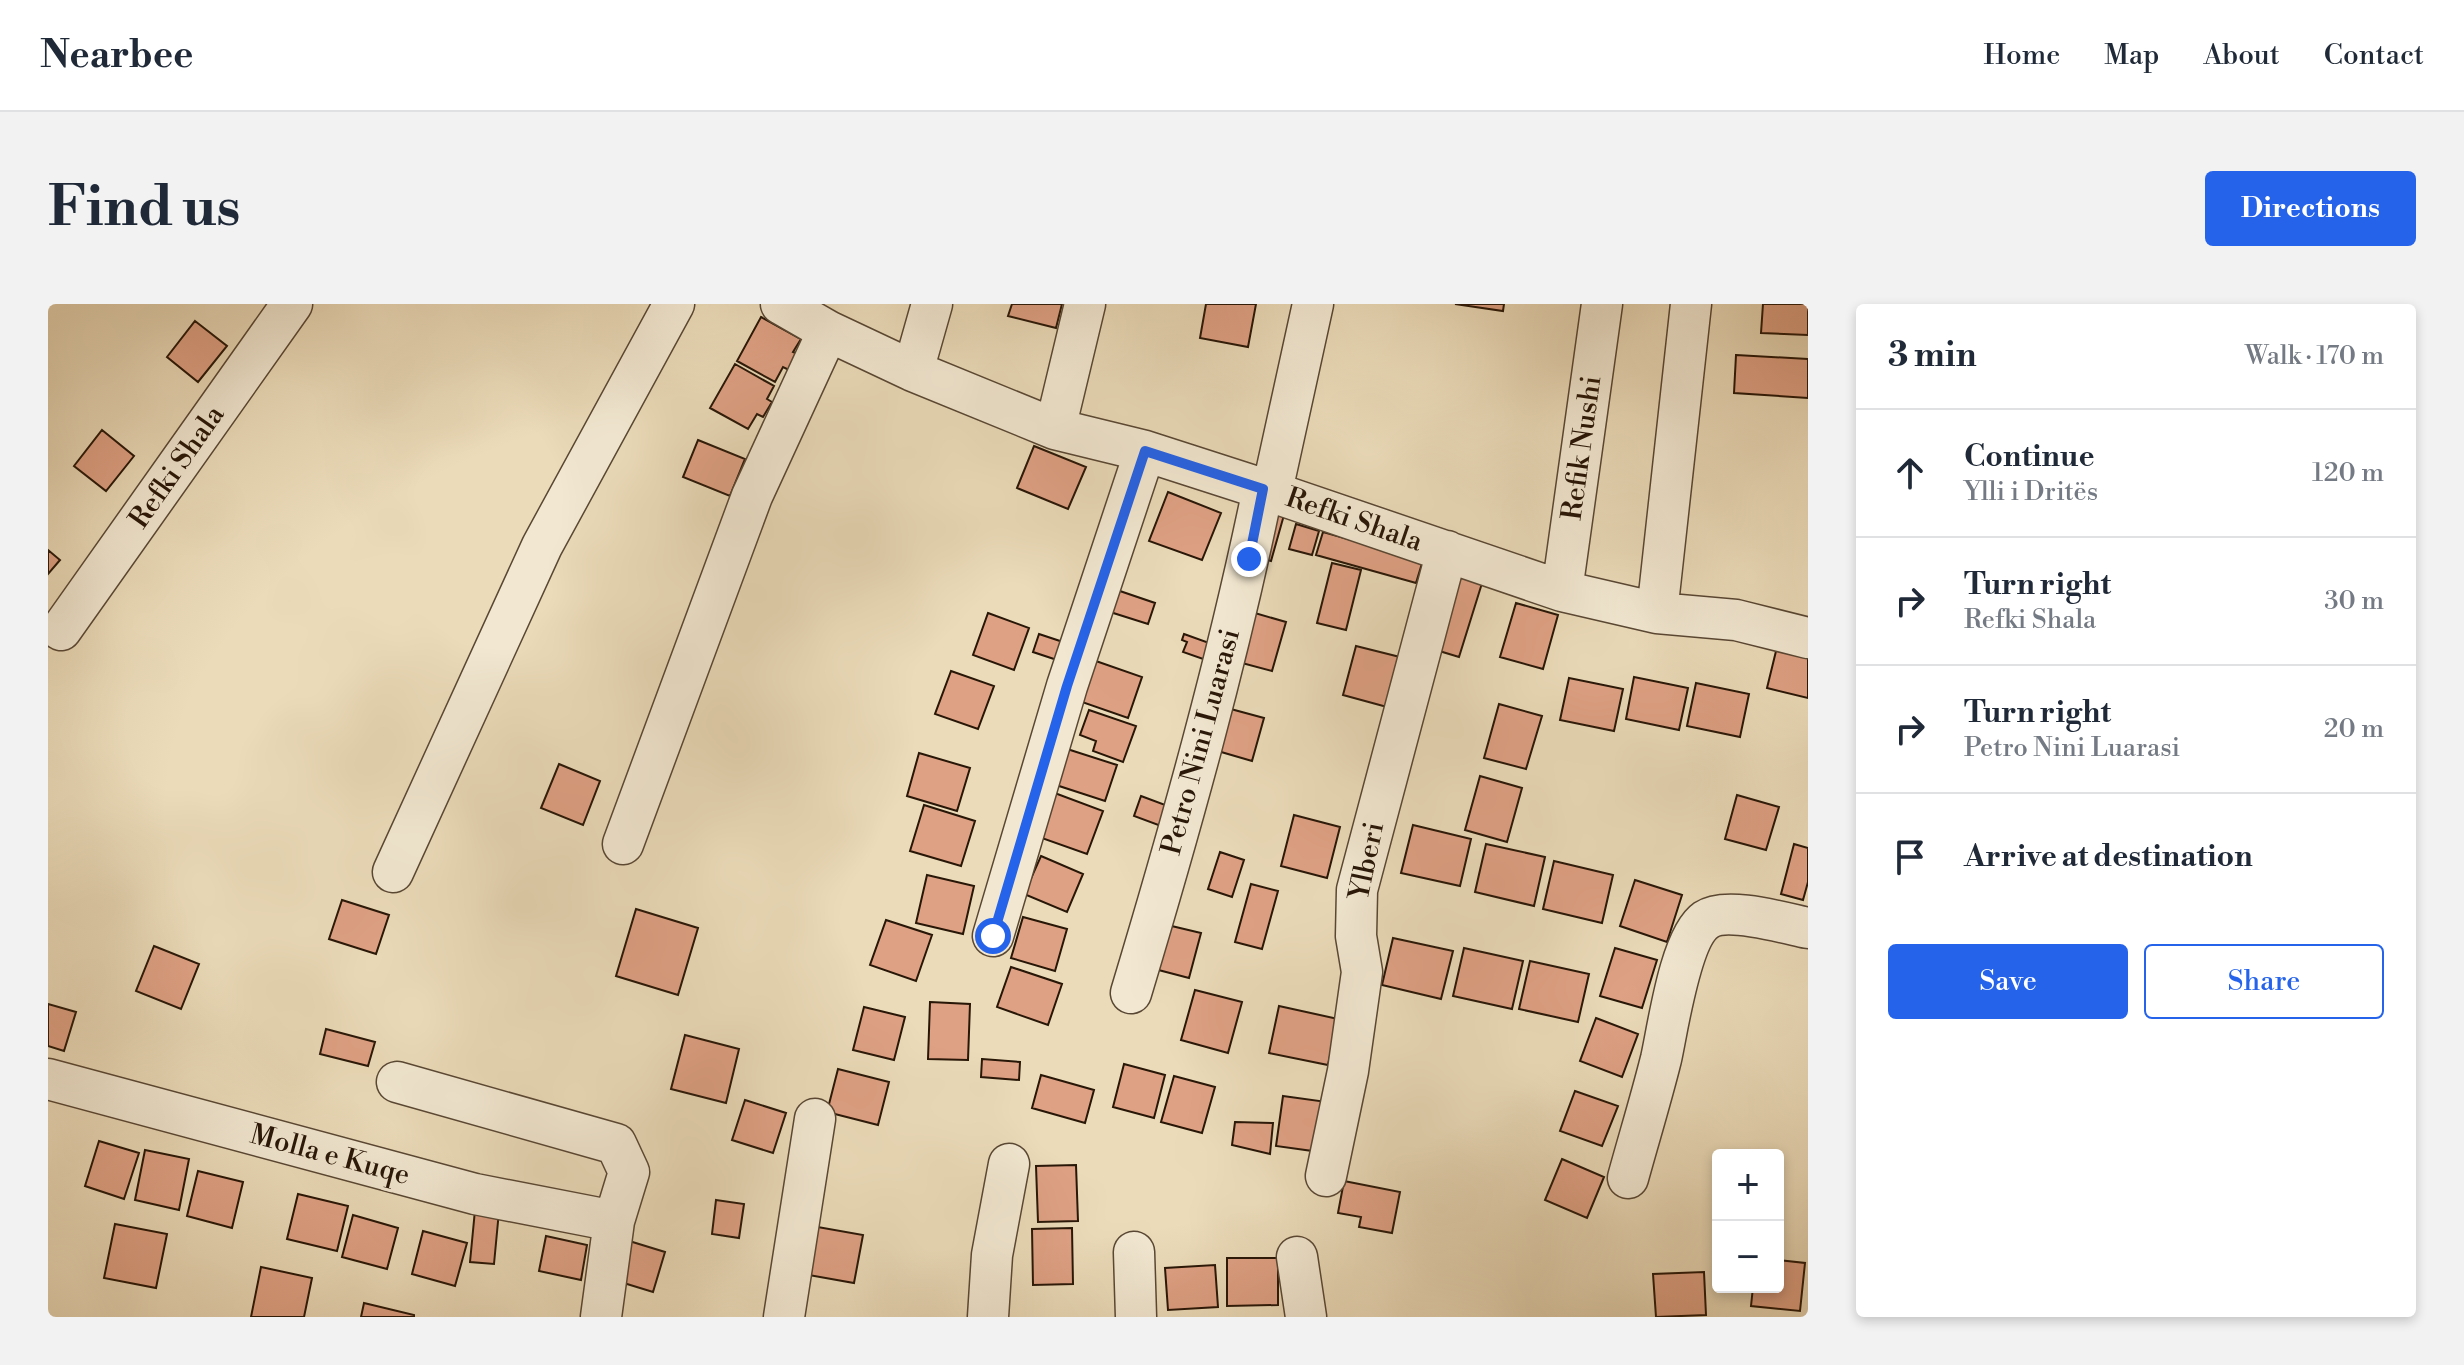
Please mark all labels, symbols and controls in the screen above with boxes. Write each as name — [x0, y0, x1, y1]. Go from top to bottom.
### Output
text: Nearbee — [40, 32, 193, 79]
text: Home — [1984, 38, 2060, 73]
text: Map — [2104, 38, 2159, 73]
text: About — [2203, 38, 2280, 73]
text: Contact — [2324, 38, 2424, 73]
button: Directions — [2205, 171, 2416, 246]
text: Find us — [48, 173, 241, 243]
text: 3 min — [1888, 335, 1977, 377]
text: Walk · 170 m — [2245, 340, 2384, 372]
street label: Refik Nushi — [1555, 374, 1609, 522]
street label: Refki Shala — [122, 398, 233, 535]
text: Continue — [1964, 438, 2095, 476]
icon: ahead — [1888, 451, 1932, 495]
text: 120 m — [2312, 457, 2384, 489]
text: Ylli i Dritës — [1964, 476, 2098, 508]
street label: Refki Shala — [1281, 480, 1428, 560]
route end — [1231, 541, 1267, 577]
text: Turn right — [1964, 566, 2111, 604]
icon: right — [1888, 579, 1932, 623]
text: 30 m — [2324, 585, 2384, 617]
text: Refki Shala — [1964, 604, 2096, 636]
street label: Petro Nini Luarasi — [1154, 625, 1248, 859]
text: Turn right — [1964, 694, 2111, 732]
icon: right — [1888, 707, 1932, 751]
text: 20 m — [2324, 713, 2384, 745]
text: Petro Nini Luarasi — [1964, 732, 2180, 764]
street label: Ylberi — [1341, 819, 1392, 905]
icon: arrive — [1888, 835, 1932, 879]
text: Arrive at destination — [1964, 838, 2253, 876]
route start — [975, 918, 1011, 954]
button: Save — [1888, 944, 2128, 1019]
button: Share — [2144, 944, 2384, 1019]
street label: Molla e Kuqe — [246, 1117, 414, 1193]
map controls — [1712, 1149, 1784, 1293]
button: + — [1712, 1149, 1784, 1221]
button: − — [1712, 1221, 1784, 1293]

